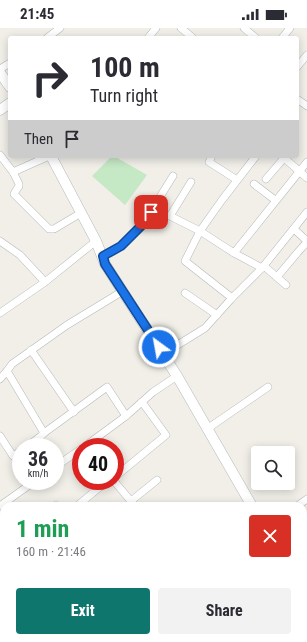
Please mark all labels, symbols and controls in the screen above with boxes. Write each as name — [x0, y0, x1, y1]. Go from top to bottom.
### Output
text: 21:45 — [20, 5, 54, 23]
text: 100 m — [90, 51, 160, 84]
icon: right — [24, 52, 76, 104]
text: Turn right — [90, 85, 158, 106]
icon: arrive — [61, 128, 83, 150]
text: Then — [24, 130, 53, 148]
pin — [134, 195, 168, 229]
icon: arrive — [140, 201, 162, 223]
position arrow — [138, 326, 180, 368]
speed limit sign: 40 — [72, 438, 124, 490]
map controls — [251, 446, 295, 490]
button: search — [251, 446, 295, 490]
text: 36 — [28, 447, 48, 471]
text: km/h — [28, 468, 48, 479]
text: 1 min — [16, 515, 69, 543]
button: close — [249, 515, 291, 557]
text: 160 m · 21:46 — [16, 544, 86, 559]
button: Exit — [16, 588, 150, 634]
button: Share — [158, 588, 291, 634]

